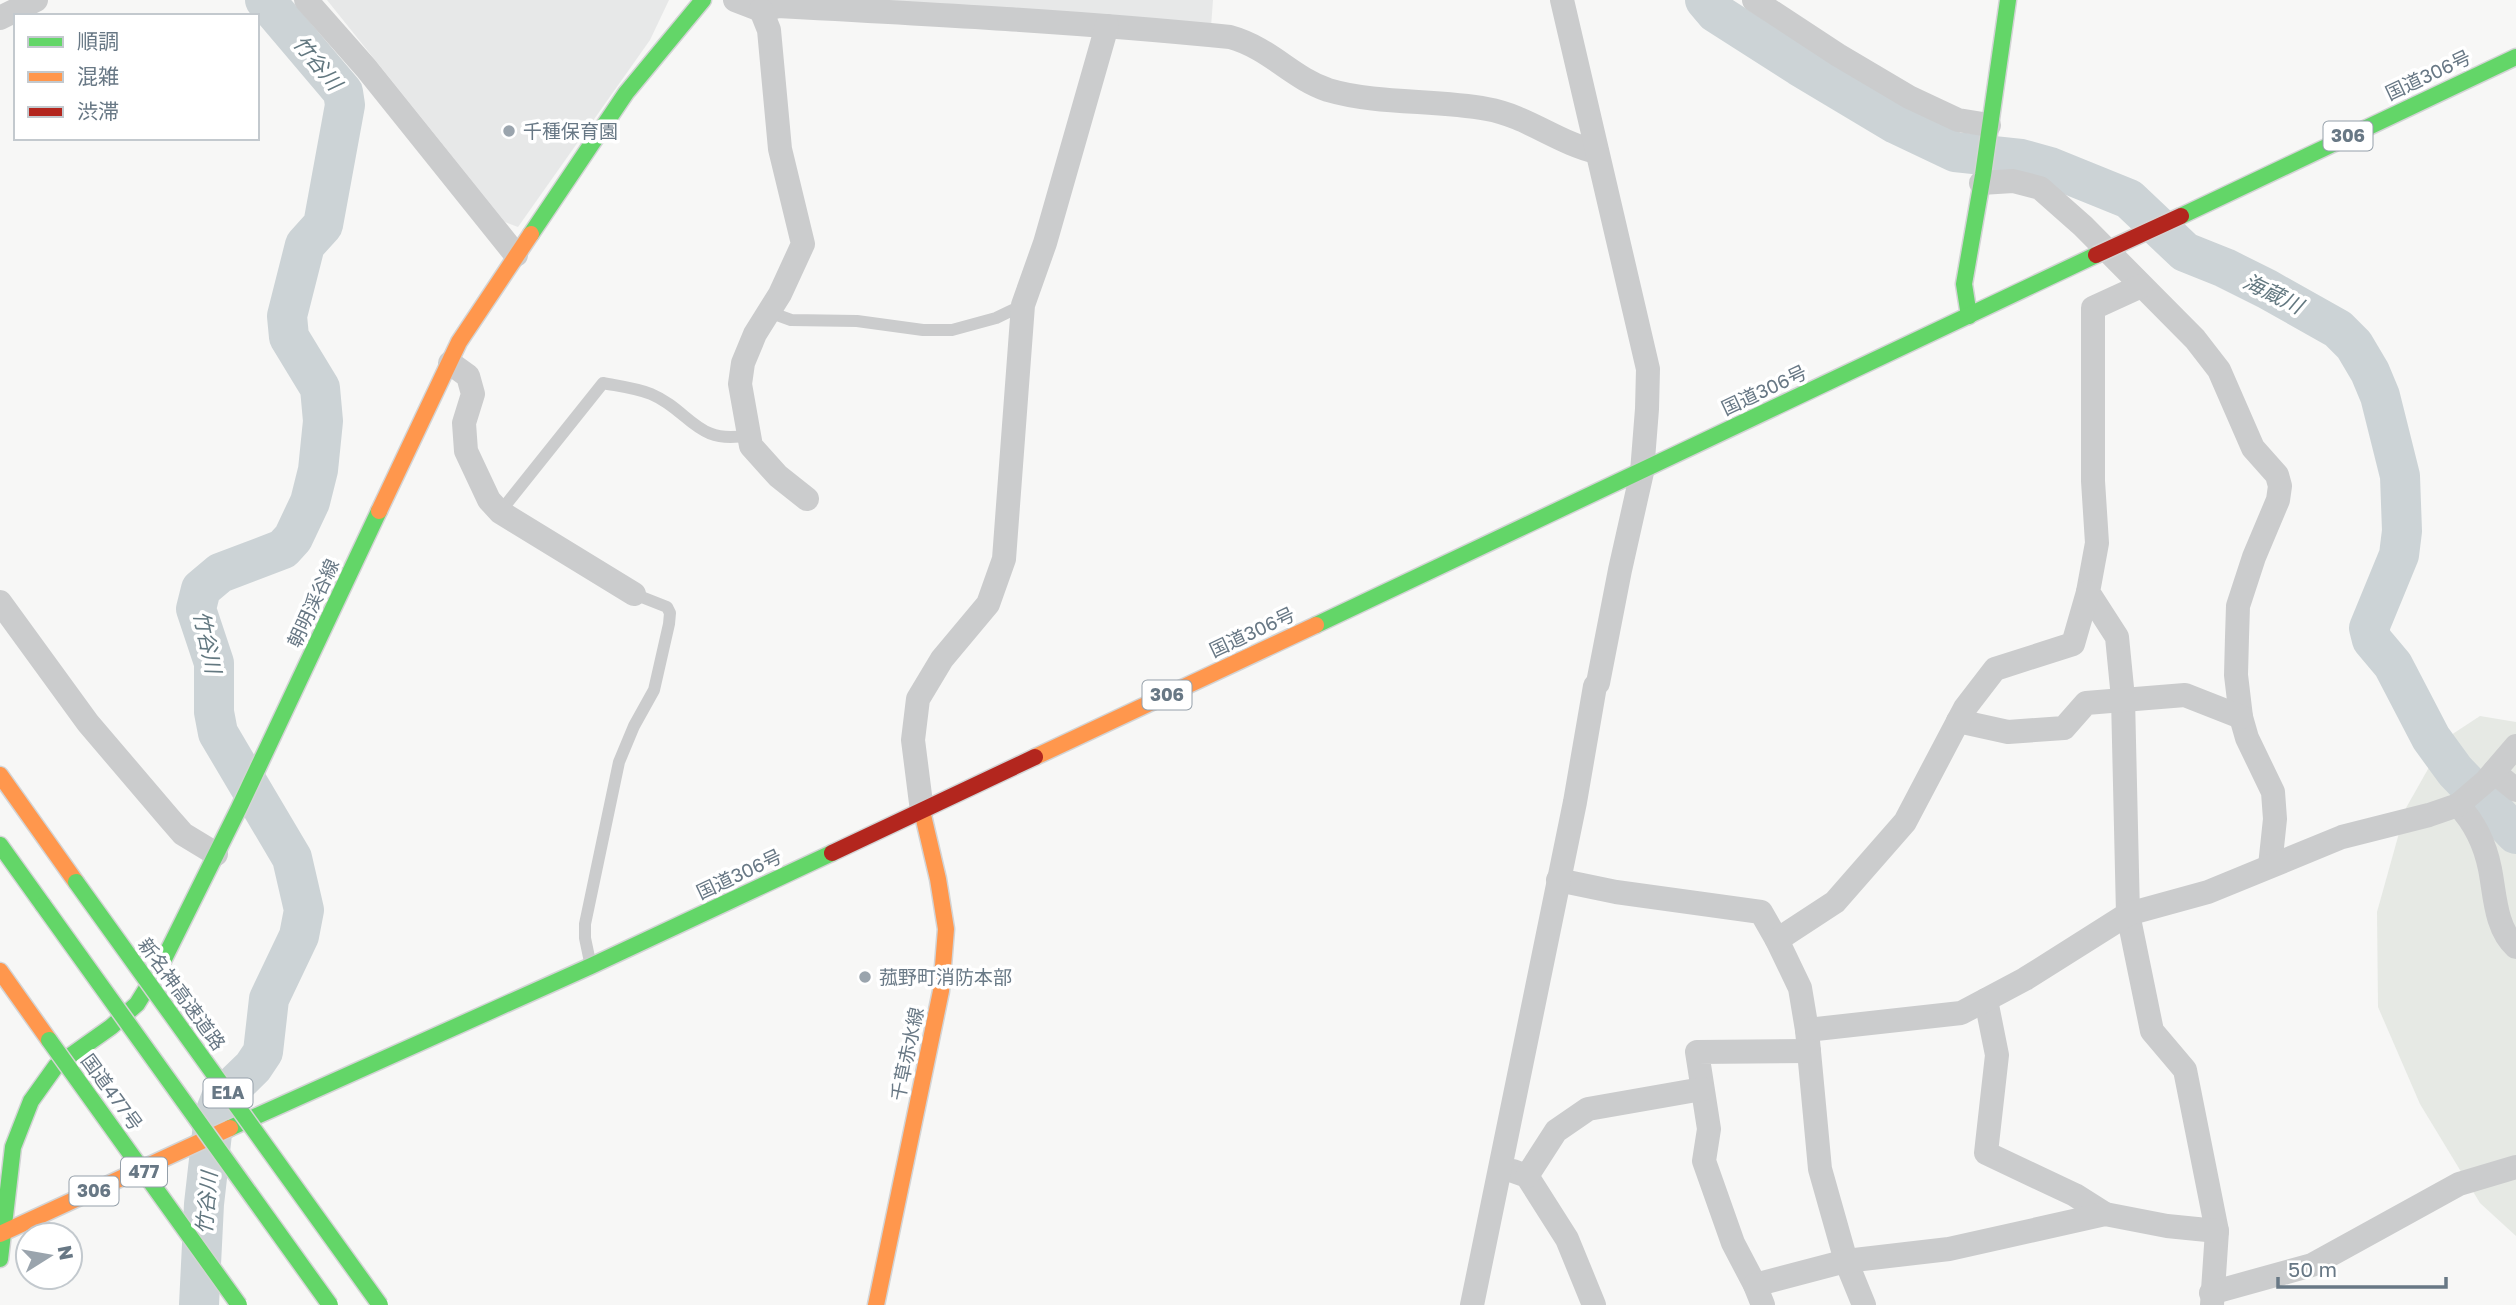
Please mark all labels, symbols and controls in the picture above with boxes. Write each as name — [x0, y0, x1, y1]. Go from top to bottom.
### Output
legend — [14, 14, 259, 140]
text: 順調 — [77, 28, 119, 54]
water label: 竹谷川 — [288, 30, 349, 97]
street label: 国道306号 — [2382, 45, 2474, 104]
text: 混雑 — [77, 63, 119, 89]
text: 渋滞 — [77, 98, 119, 124]
place label: 千種保育園 — [523, 119, 618, 142]
road number: 306 — [2324, 121, 2372, 150]
marker: 千種保育園 — [501, 123, 517, 139]
water label: 海蔵川 — [2239, 268, 2309, 319]
street label: 国道306号 — [1718, 360, 1810, 419]
street label: 朝明渓谷線 — [282, 555, 343, 651]
street label: 国道306号 — [1206, 602, 1298, 661]
water label: 竹谷川 — [189, 608, 228, 677]
road number: 306 — [1142, 680, 1192, 710]
street label: 国道306号 — [693, 844, 785, 903]
street label: 新名神高速道路 — [134, 933, 231, 1054]
place label: 菰野町消防本部 — [879, 965, 1012, 988]
marker: 菰野町消防本部 — [857, 969, 873, 985]
street label: 千草赤水線 — [885, 1005, 928, 1103]
street label: 国道477号 — [77, 1049, 148, 1134]
road number: E1A — [204, 1078, 252, 1108]
road number: 477 — [121, 1157, 167, 1186]
water label: 竹谷川 — [190, 1168, 222, 1235]
road number: 306 — [70, 1176, 119, 1206]
north arrow — [14, 1221, 84, 1291]
text: N — [54, 1243, 79, 1262]
scale bar — [2278, 1246, 2446, 1290]
text: 50 m — [2288, 1256, 2337, 1282]

